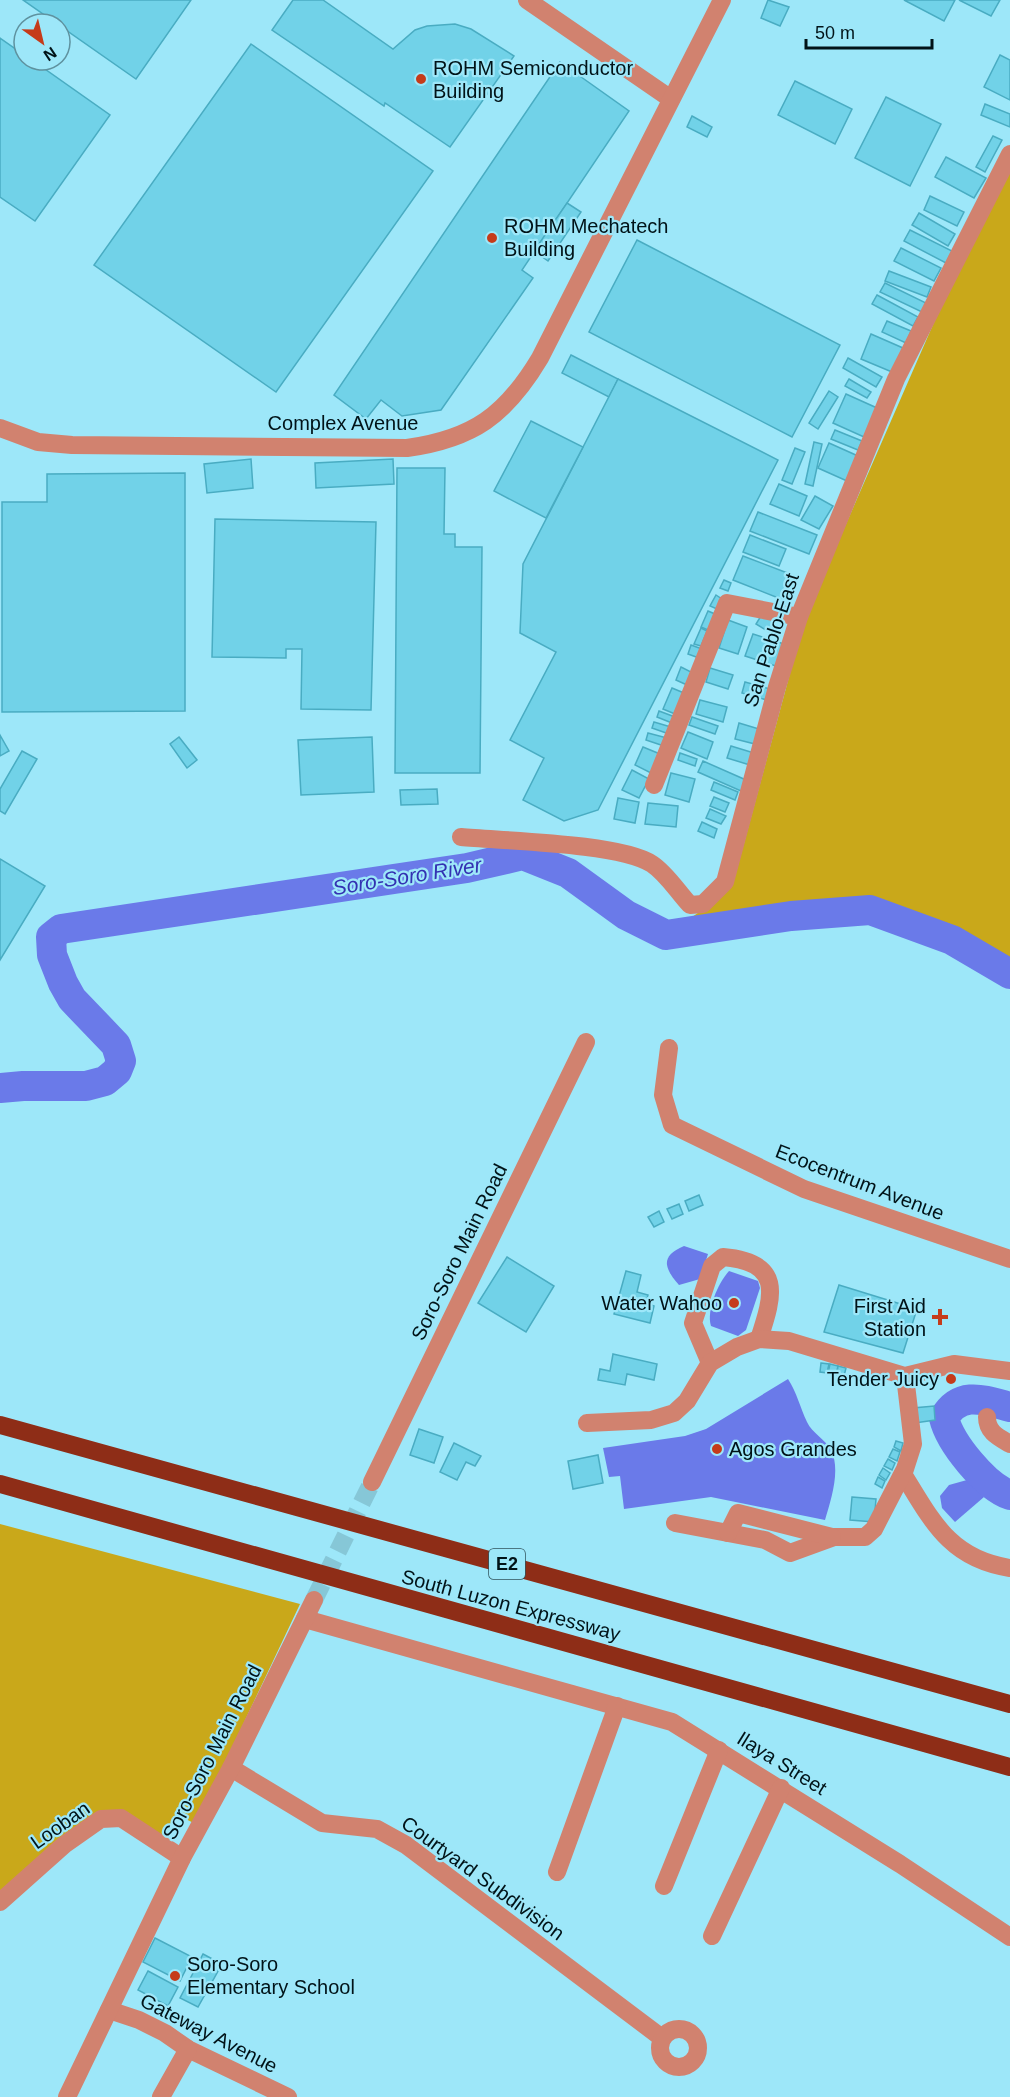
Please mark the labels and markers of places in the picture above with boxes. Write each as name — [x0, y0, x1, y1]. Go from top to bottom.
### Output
place label: ROHM Semiconductor Building — [433, 57, 633, 102]
marker: ROHM Semiconductor Building — [414, 72, 428, 86]
place label: ROHM Mechatech Building — [504, 215, 669, 260]
marker: ROHM Mechatech Building — [485, 231, 499, 245]
place label: Water Wahoo — [601, 1292, 722, 1314]
place label: First Aid Station — [854, 1295, 926, 1340]
marker: Water Wahoo — [727, 1296, 741, 1310]
marker: First Aid Station — [931, 1308, 949, 1326]
place label: Tender Juicy — [827, 1368, 939, 1390]
marker: Tender Juicy — [944, 1372, 958, 1386]
place label: Agos Grandes — [729, 1438, 857, 1460]
marker: Agos Grandes — [710, 1442, 724, 1456]
place label: Soro-Soro Elementary School — [187, 1953, 355, 1998]
marker: Soro-Soro Elementary School — [168, 1969, 182, 1983]

